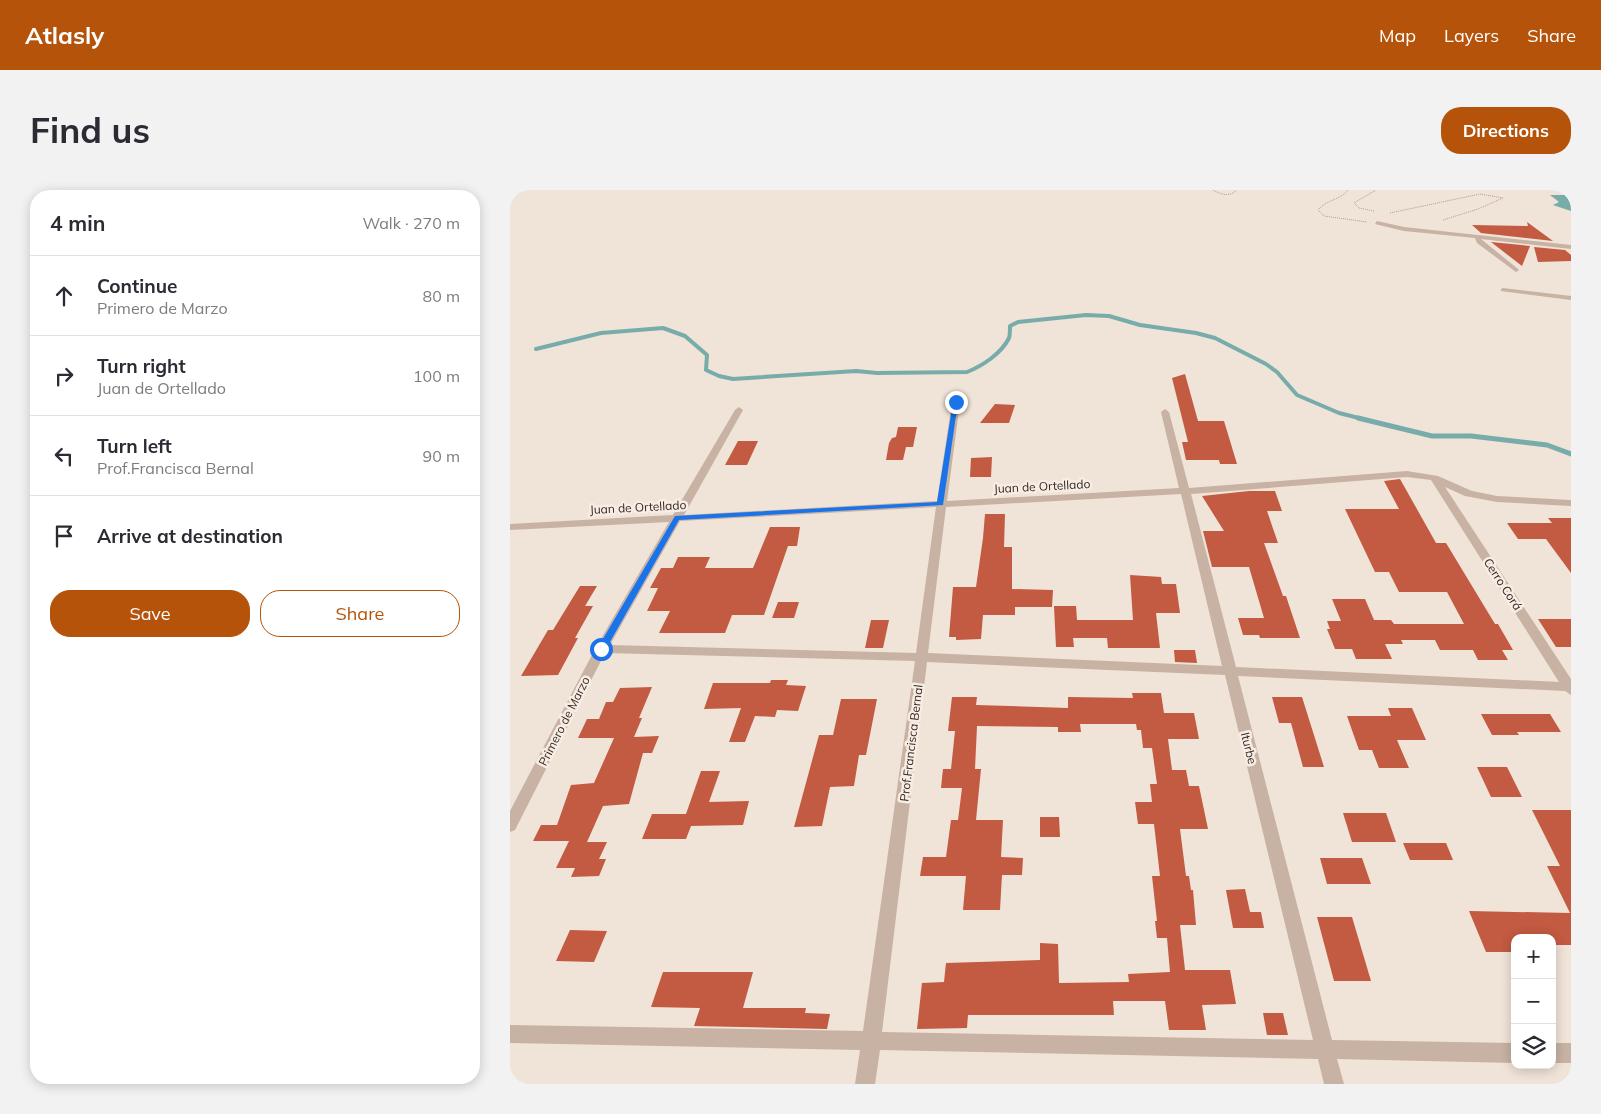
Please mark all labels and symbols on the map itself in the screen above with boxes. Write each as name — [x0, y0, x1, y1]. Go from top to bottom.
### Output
route end — [945, 391, 968, 414]
street label: Juan de Ortellado — [993, 476, 1091, 496]
street label: Juan de Ortellado — [589, 497, 687, 517]
street label: Cerro Corá — [1481, 555, 1525, 613]
route start — [590, 638, 613, 661]
street label: Primero de Marzo — [535, 674, 593, 768]
street label: Prof.Francisca Bernal — [896, 684, 926, 802]
street label: Iturbe — [1238, 731, 1260, 765]

